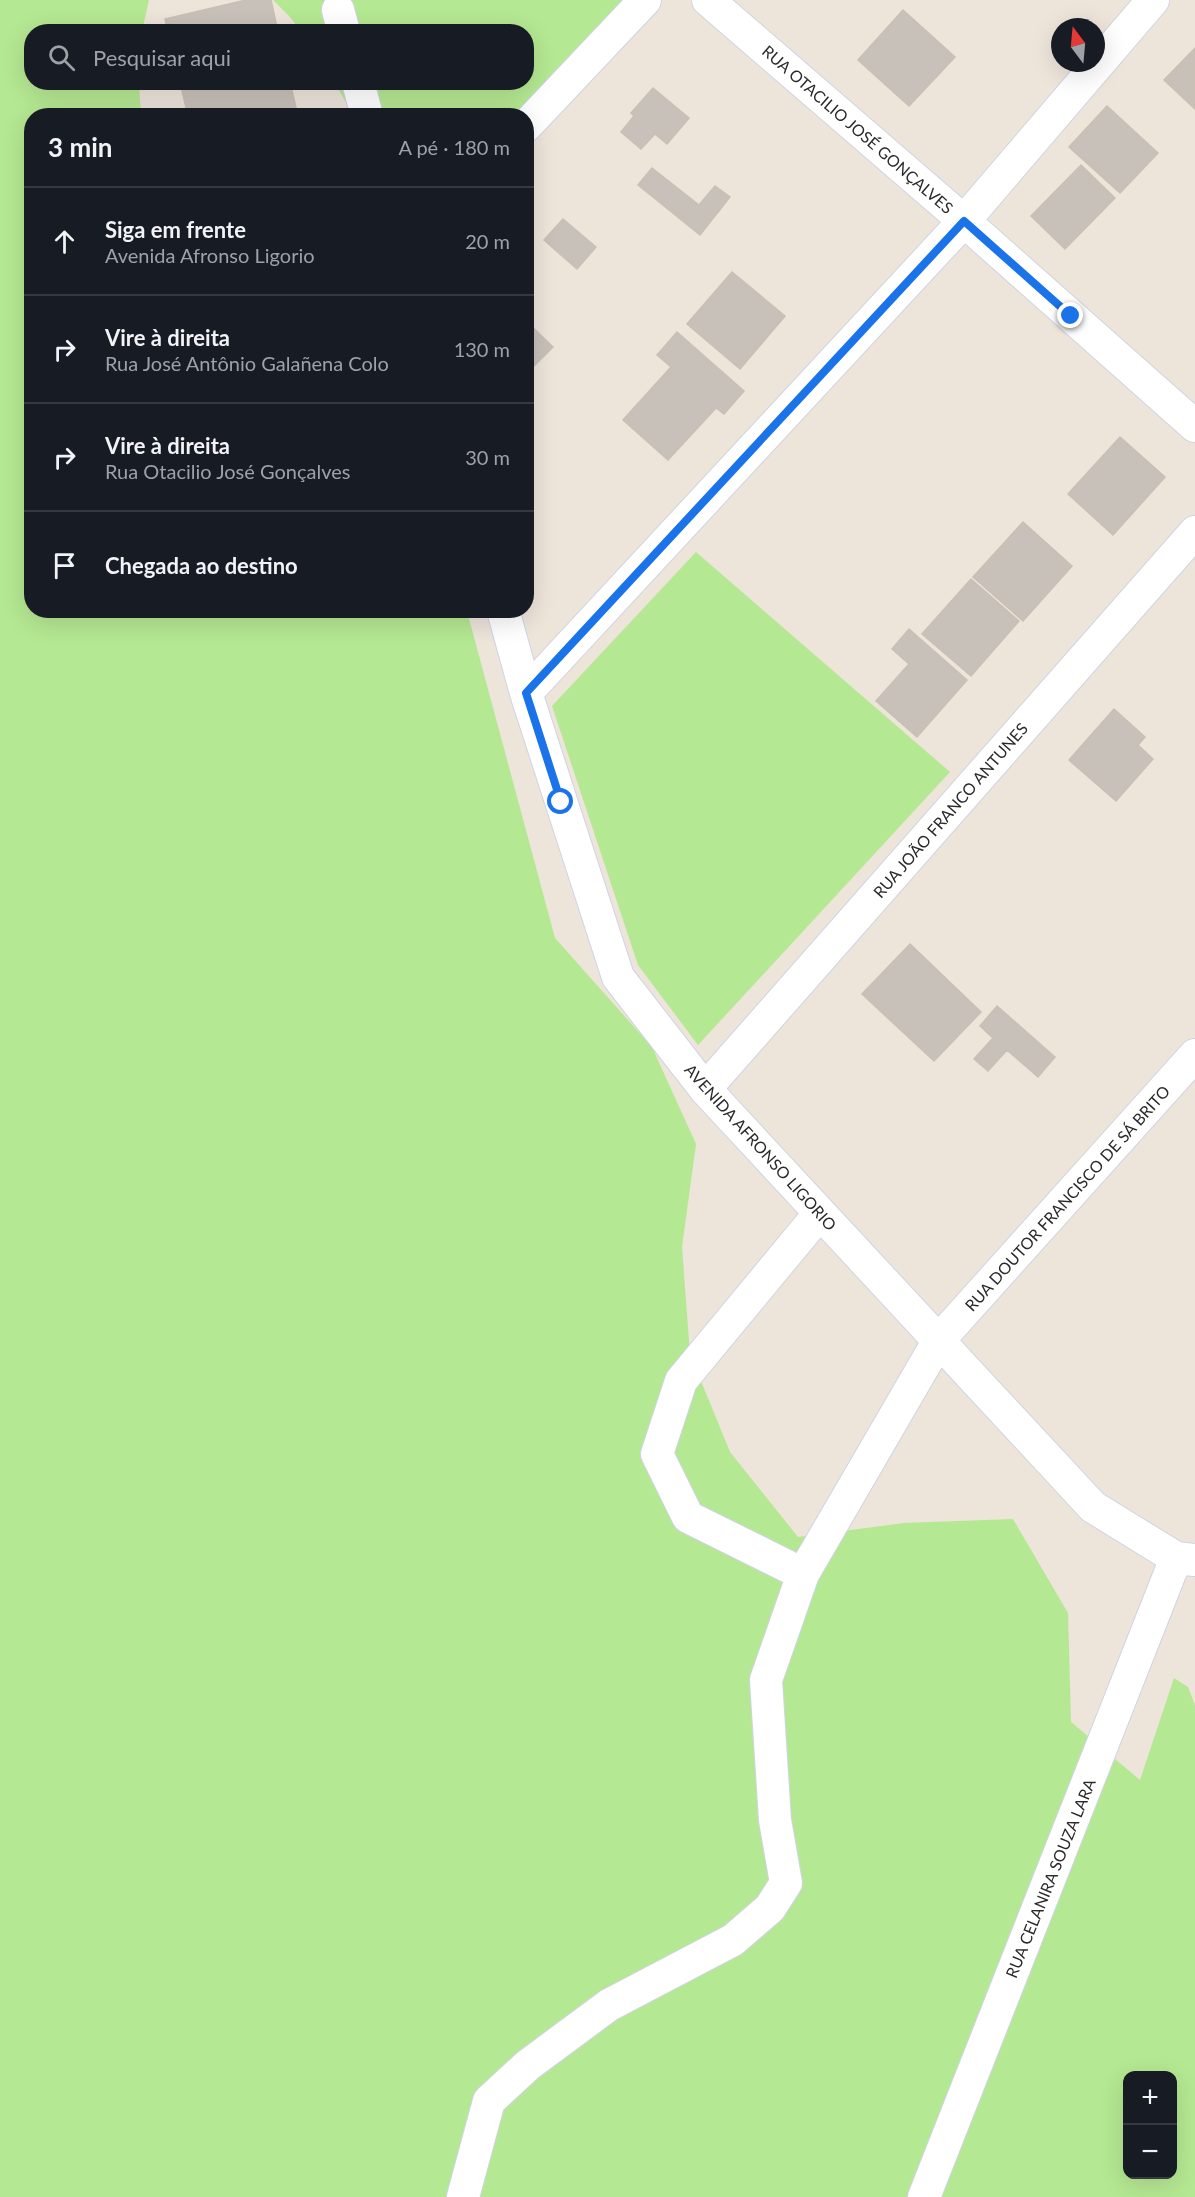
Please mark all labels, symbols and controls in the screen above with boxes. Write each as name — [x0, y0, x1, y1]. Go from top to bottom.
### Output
north arrow — [1051, 18, 1105, 72]
search box — [24, 24, 534, 90]
icon: search — [45, 41, 78, 74]
street label: RUA OTACILIO JOSÉ GONÇALVES — [759, 41, 957, 217]
text: Pesquisar aqui — [93, 44, 231, 71]
text: 3 min — [48, 131, 112, 163]
text: A pé · 180 m — [398, 135, 510, 159]
text: Siga em frente — [105, 216, 246, 243]
icon: ahead — [48, 225, 81, 258]
text: 20 m — [465, 229, 510, 253]
text: Avenida Afronso Ligorio — [105, 243, 315, 267]
route end — [1057, 302, 1083, 328]
text: Vire à direita — [105, 324, 230, 351]
icon: right — [48, 333, 81, 366]
text: 130 m — [454, 337, 510, 361]
text: Rua José Antônio Galañena Colo — [105, 351, 389, 375]
text: Vire à direita — [105, 432, 230, 459]
icon: right — [48, 441, 81, 474]
text: 30 m — [465, 445, 510, 469]
text: Rua Otacilio José Gonçalves — [105, 459, 350, 483]
icon: arrive — [48, 549, 81, 582]
text: Chegada ao destino — [105, 552, 298, 579]
street label: RUA JOÃO FRANCO ANTUNES — [869, 719, 1031, 901]
route start — [547, 788, 573, 814]
street label: AVENIDA AFRONSO LIGORIO — [681, 1060, 841, 1234]
street label: RUA DOUTOR FRANCISCO DE SÁ BRITO — [961, 1081, 1173, 1315]
street label: RUA CELANIRA SOUZA LARA — [1001, 1775, 1099, 1980]
map controls — [1123, 2071, 1177, 2179]
button: + — [1123, 2071, 1177, 2125]
button: − — [1123, 2125, 1177, 2179]

